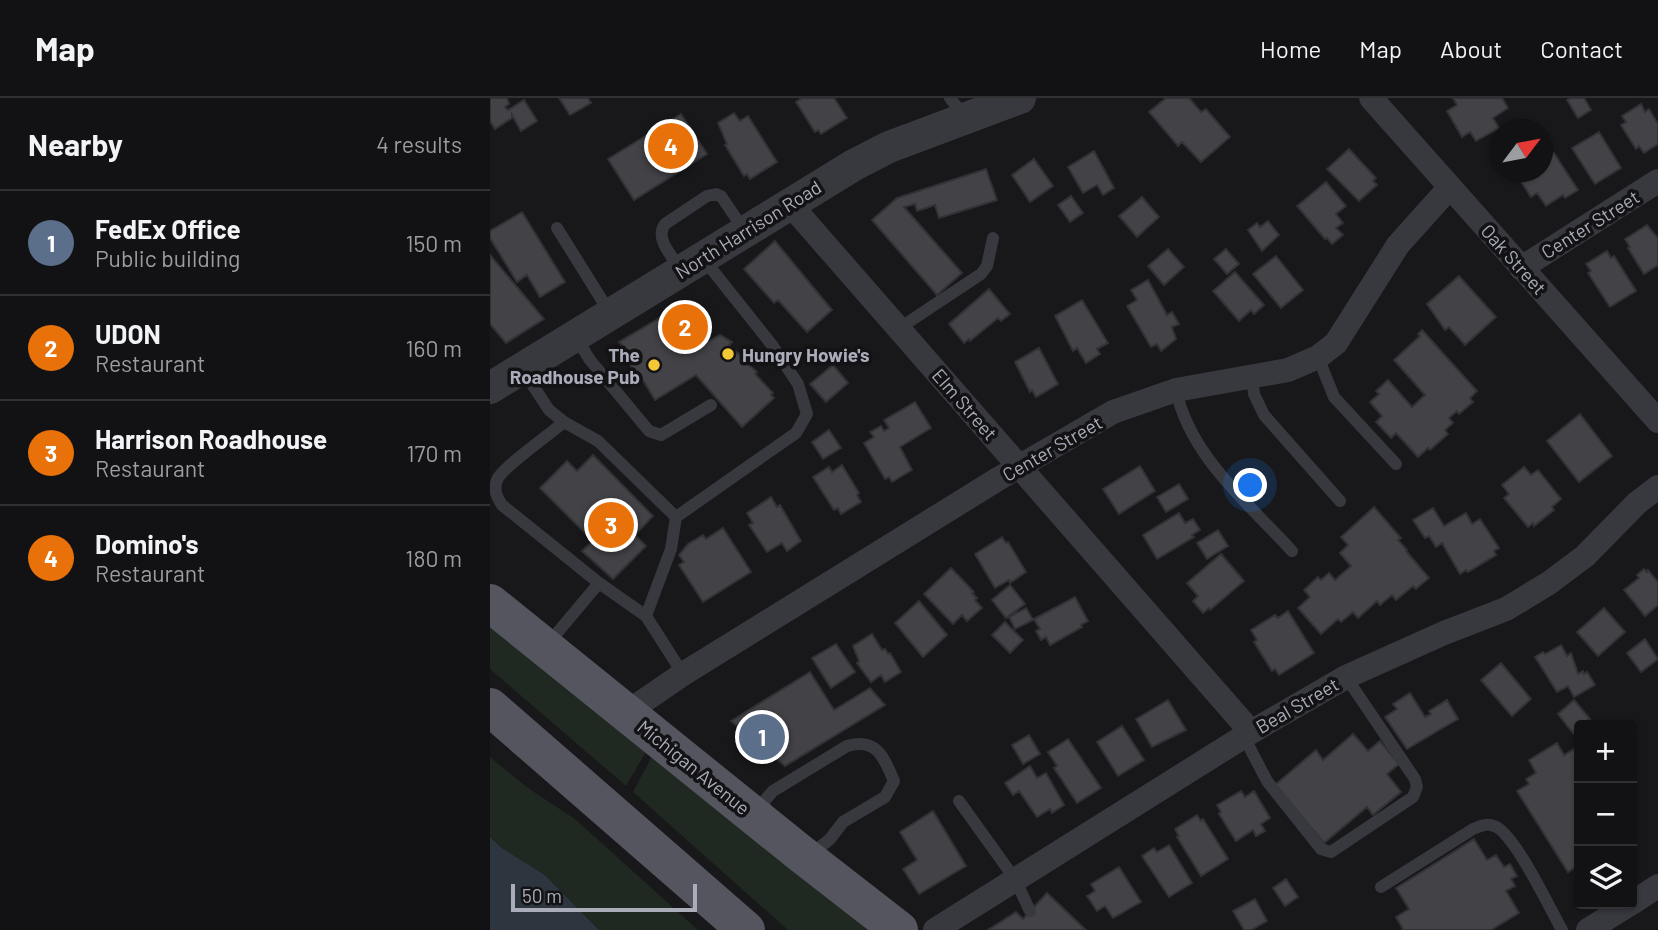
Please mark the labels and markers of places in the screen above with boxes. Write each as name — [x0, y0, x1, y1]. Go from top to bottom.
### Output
pin: 4 — [648, 120, 694, 172]
pin: 2 — [662, 301, 708, 353]
place label: The Roadhouse Pub — [510, 343, 640, 388]
place label: Hungry Howie's — [742, 343, 870, 366]
marker: Hungry Howie's — [720, 346, 736, 362]
marker: The Roadhouse Pub — [646, 357, 662, 373]
pin: 3 — [588, 499, 634, 551]
pin: 1 — [739, 711, 785, 763]

